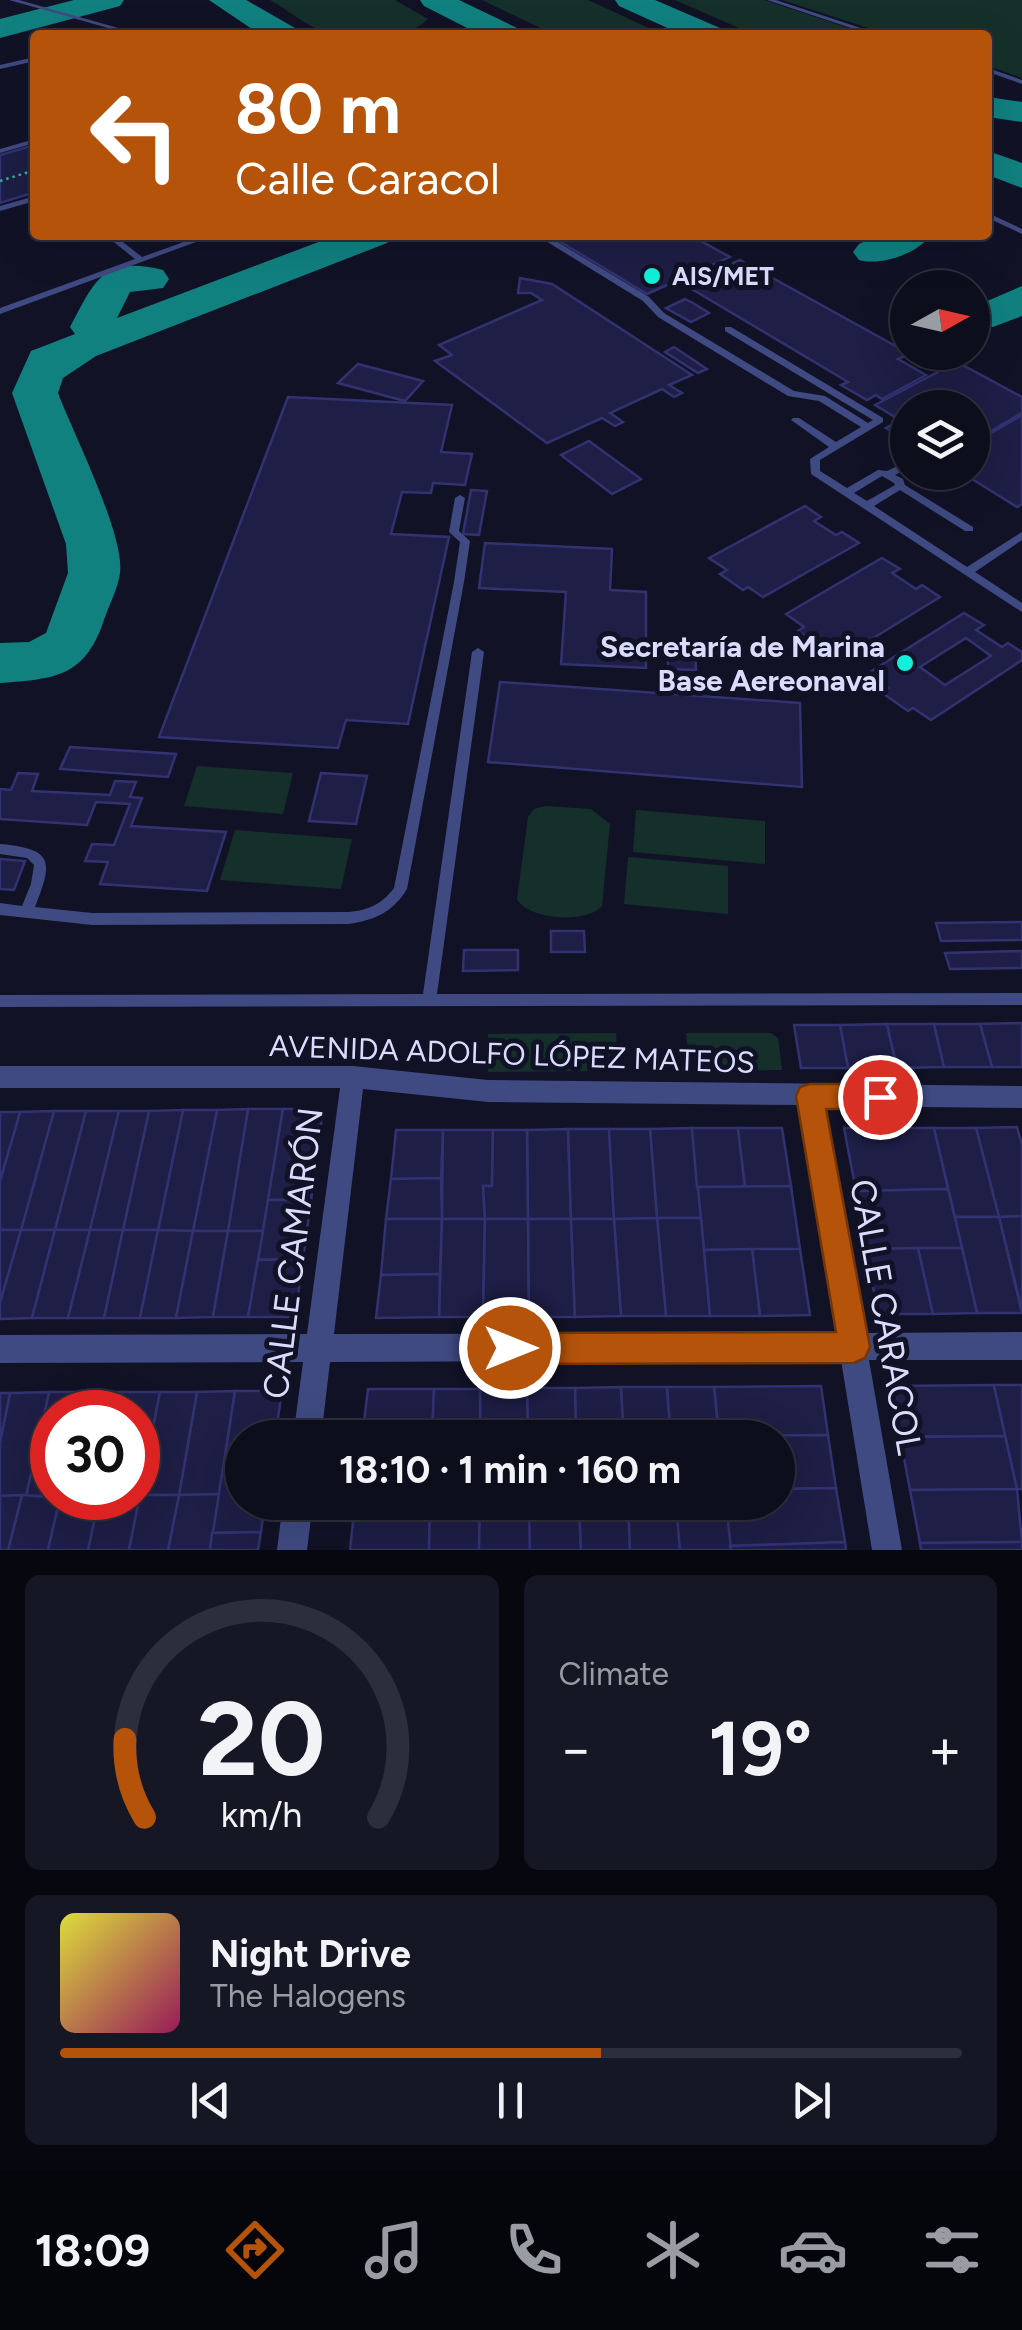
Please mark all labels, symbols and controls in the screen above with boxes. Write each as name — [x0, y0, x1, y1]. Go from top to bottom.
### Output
text: 80 m — [235, 66, 401, 151]
icon: left — [70, 70, 200, 200]
text: Calle Caracol — [235, 151, 500, 205]
place label: AIS/MET — [672, 261, 774, 291]
marker: AIS/MET — [641, 265, 663, 287]
north arrow — [890, 270, 990, 370]
map controls — [890, 270, 990, 490]
button: layers — [890, 390, 990, 490]
place label: Secretaría de Marina Base Aereonaval — [600, 628, 885, 699]
marker: Secretaría de Marina Base Aereonaval — [894, 652, 916, 674]
street label: AVENIDA ADOLFO LÓPEZ MATEOS — [268, 1027, 756, 1081]
pin — [838, 1055, 923, 1140]
icon: arrive — [853, 1070, 908, 1125]
street label: CALLE CAMARÓN — [254, 1105, 332, 1401]
street label: CALLE CARACOL — [841, 1176, 931, 1458]
position arrow — [458, 1296, 562, 1400]
speed limit sign: 30 — [30, 1390, 160, 1520]
text: 18:10 · 1 min · 160 m — [339, 1447, 681, 1493]
text: Climate — [559, 1655, 669, 1693]
text: 20 — [198, 1676, 326, 1801]
text: 19° — [708, 1704, 812, 1794]
text: − — [559, 1716, 593, 1782]
text: + — [928, 1716, 962, 1782]
text: km/h — [221, 1793, 303, 1836]
text: Night Drive — [210, 1931, 411, 1977]
text: The Halogens — [210, 1977, 406, 2015]
icon: previous — [183, 2073, 238, 2128]
icon: pause — [483, 2073, 538, 2128]
icon: next — [784, 2073, 839, 2128]
icon: directions — [220, 2215, 290, 2285]
icon: music — [359, 2215, 429, 2285]
icon: phone — [499, 2215, 569, 2285]
icon: climate — [638, 2215, 708, 2285]
icon: car — [778, 2215, 848, 2285]
icon: filters — [917, 2215, 987, 2285]
text: 18:09 — [35, 2223, 150, 2277]

